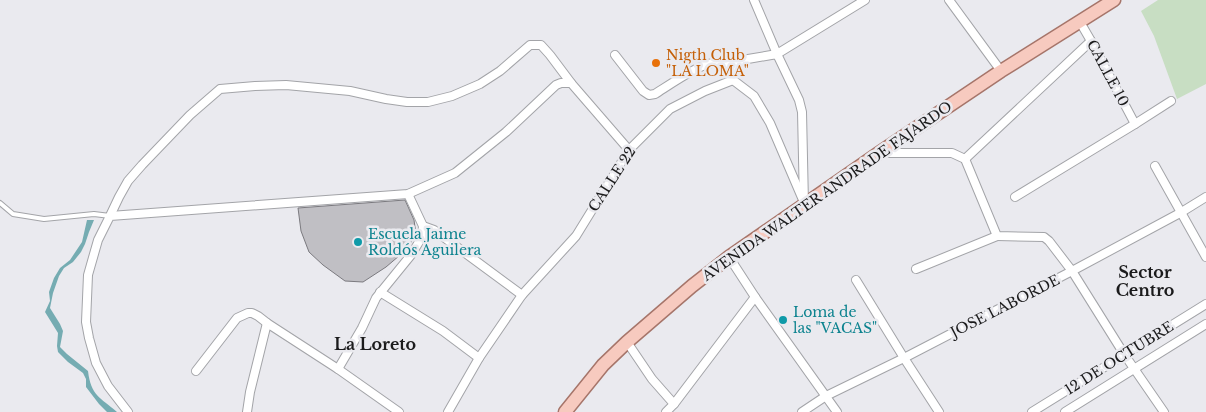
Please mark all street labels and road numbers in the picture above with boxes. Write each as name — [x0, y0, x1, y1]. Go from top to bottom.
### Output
street label: CALLE 10 — [1083, 37, 1133, 109]
street label: AVENIDA WALTER ANDRADE FAJARDO — [698, 97, 956, 285]
street label: CALLE 22 — [584, 143, 640, 215]
street label: JOSE LABORDE — [946, 271, 1063, 342]
street label: 12 DE OCTUBRE — [1061, 317, 1177, 399]

